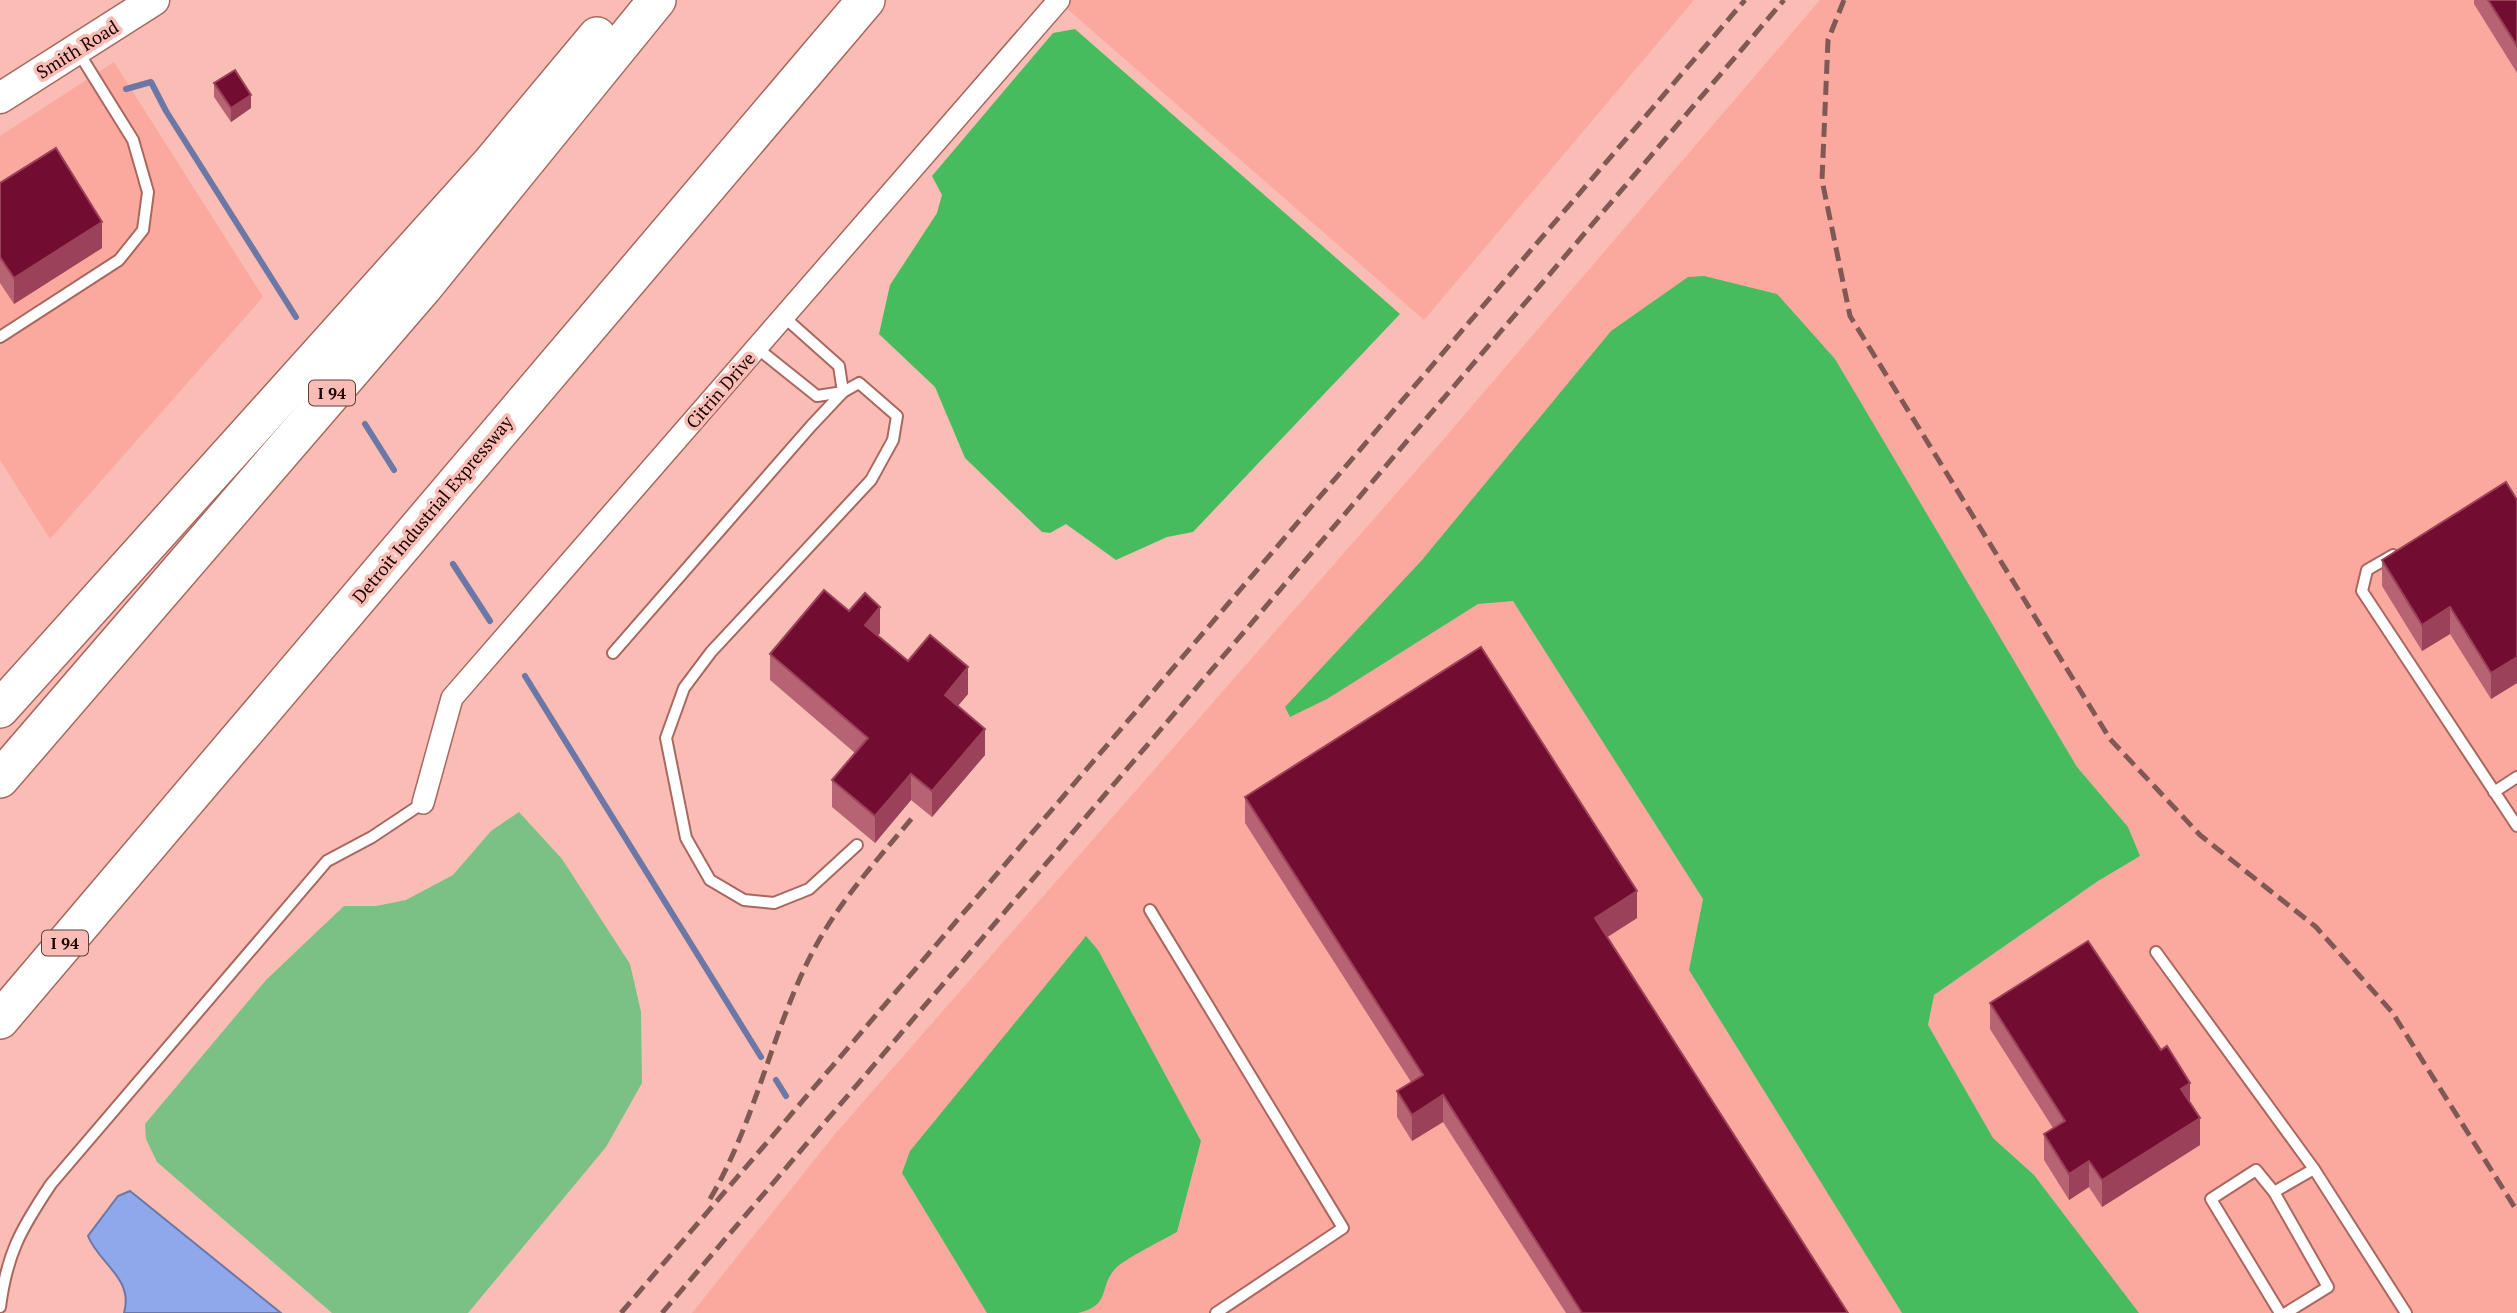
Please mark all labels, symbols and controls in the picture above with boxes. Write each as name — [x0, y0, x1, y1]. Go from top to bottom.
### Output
street label: Smith Road — [31, 14, 123, 84]
street label: Citrin Drive — [680, 347, 760, 433]
road number: I 94 — [309, 380, 355, 406]
street label: Detroit Industrial Expressway — [346, 410, 518, 608]
road number: I 94 — [42, 931, 88, 956]

